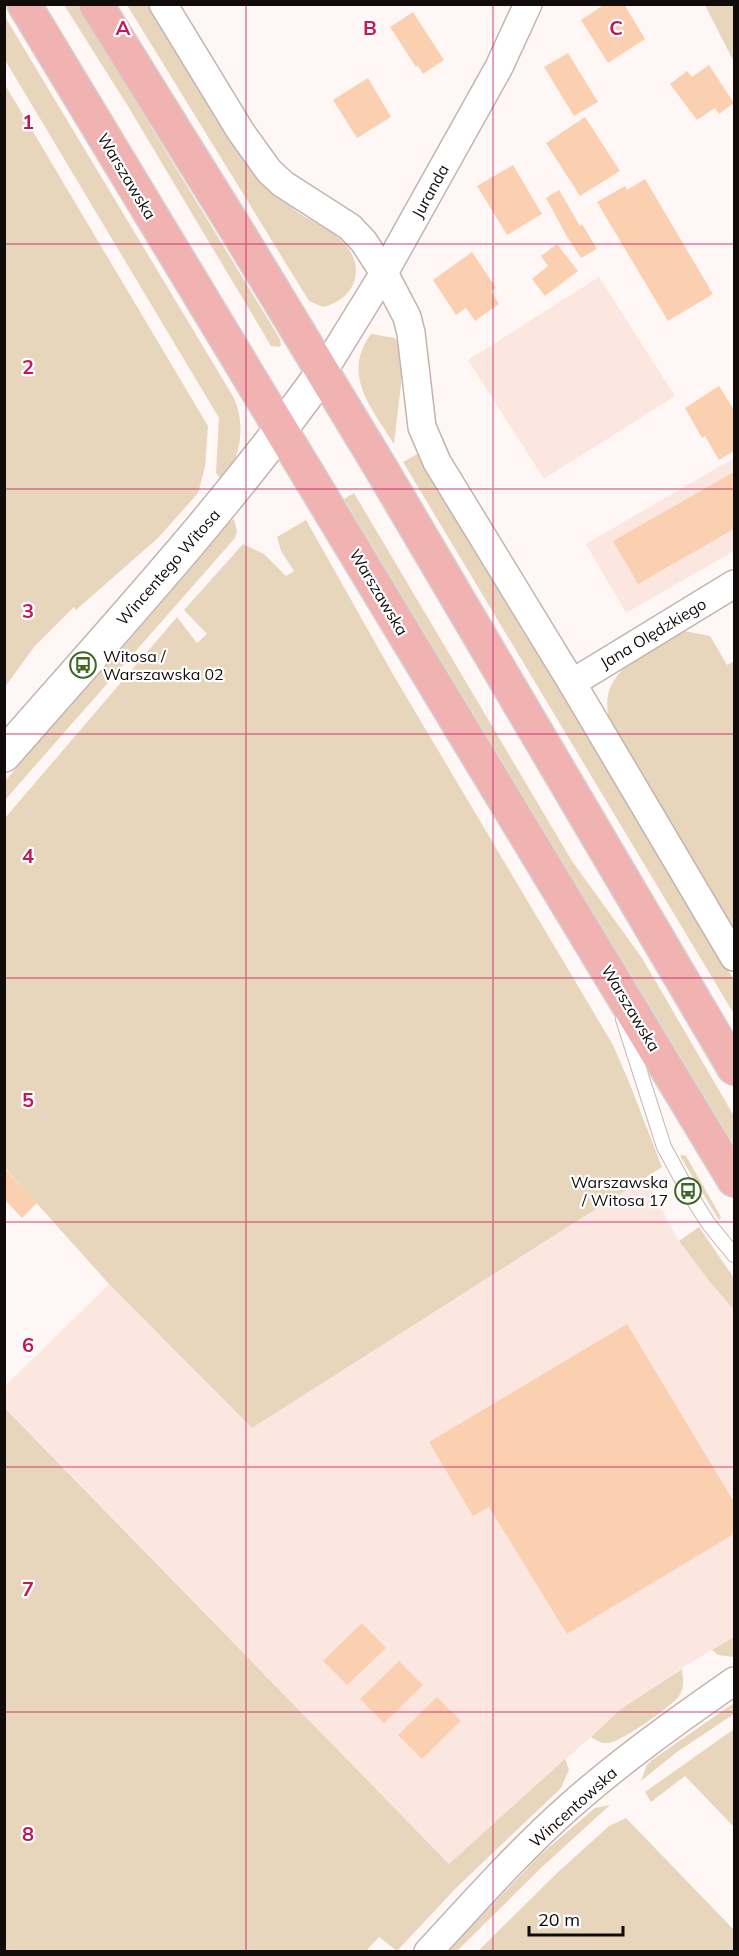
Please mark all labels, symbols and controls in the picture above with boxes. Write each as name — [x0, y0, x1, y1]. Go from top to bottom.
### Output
text: A — [116, 15, 131, 40]
text: B — [363, 15, 377, 40]
text: C — [609, 15, 623, 40]
text: 1 — [22, 109, 34, 134]
street label: Warszawska — [93, 129, 161, 223]
street label: Juranda — [407, 161, 453, 221]
text: 2 — [22, 354, 34, 379]
street label: Wincentego Witosa — [112, 505, 224, 629]
street label: Warszawska — [345, 545, 413, 639]
street label: Jana Olędzkiego — [596, 593, 710, 673]
text: 3 — [22, 598, 34, 623]
place label: Witosa / Warszawska 02 — [103, 646, 224, 684]
bus stop icon: Witosa / Warszawska 02 — [68, 650, 98, 680]
text: 4 — [22, 843, 34, 868]
street label: Warszawska — [597, 961, 665, 1055]
text: 5 — [22, 1087, 34, 1112]
place label: Warszawska / Witosa 17 — [571, 1172, 668, 1210]
bus stop icon: Warszawska / Witosa 17 — [673, 1176, 703, 1206]
text: 6 — [22, 1332, 34, 1357]
text: 7 — [22, 1576, 34, 1601]
street label: Wincentowska — [525, 1762, 621, 1852]
text: 8 — [22, 1821, 34, 1846]
scale bar — [529, 1899, 624, 1937]
text: 20 m — [538, 1908, 580, 1931]

